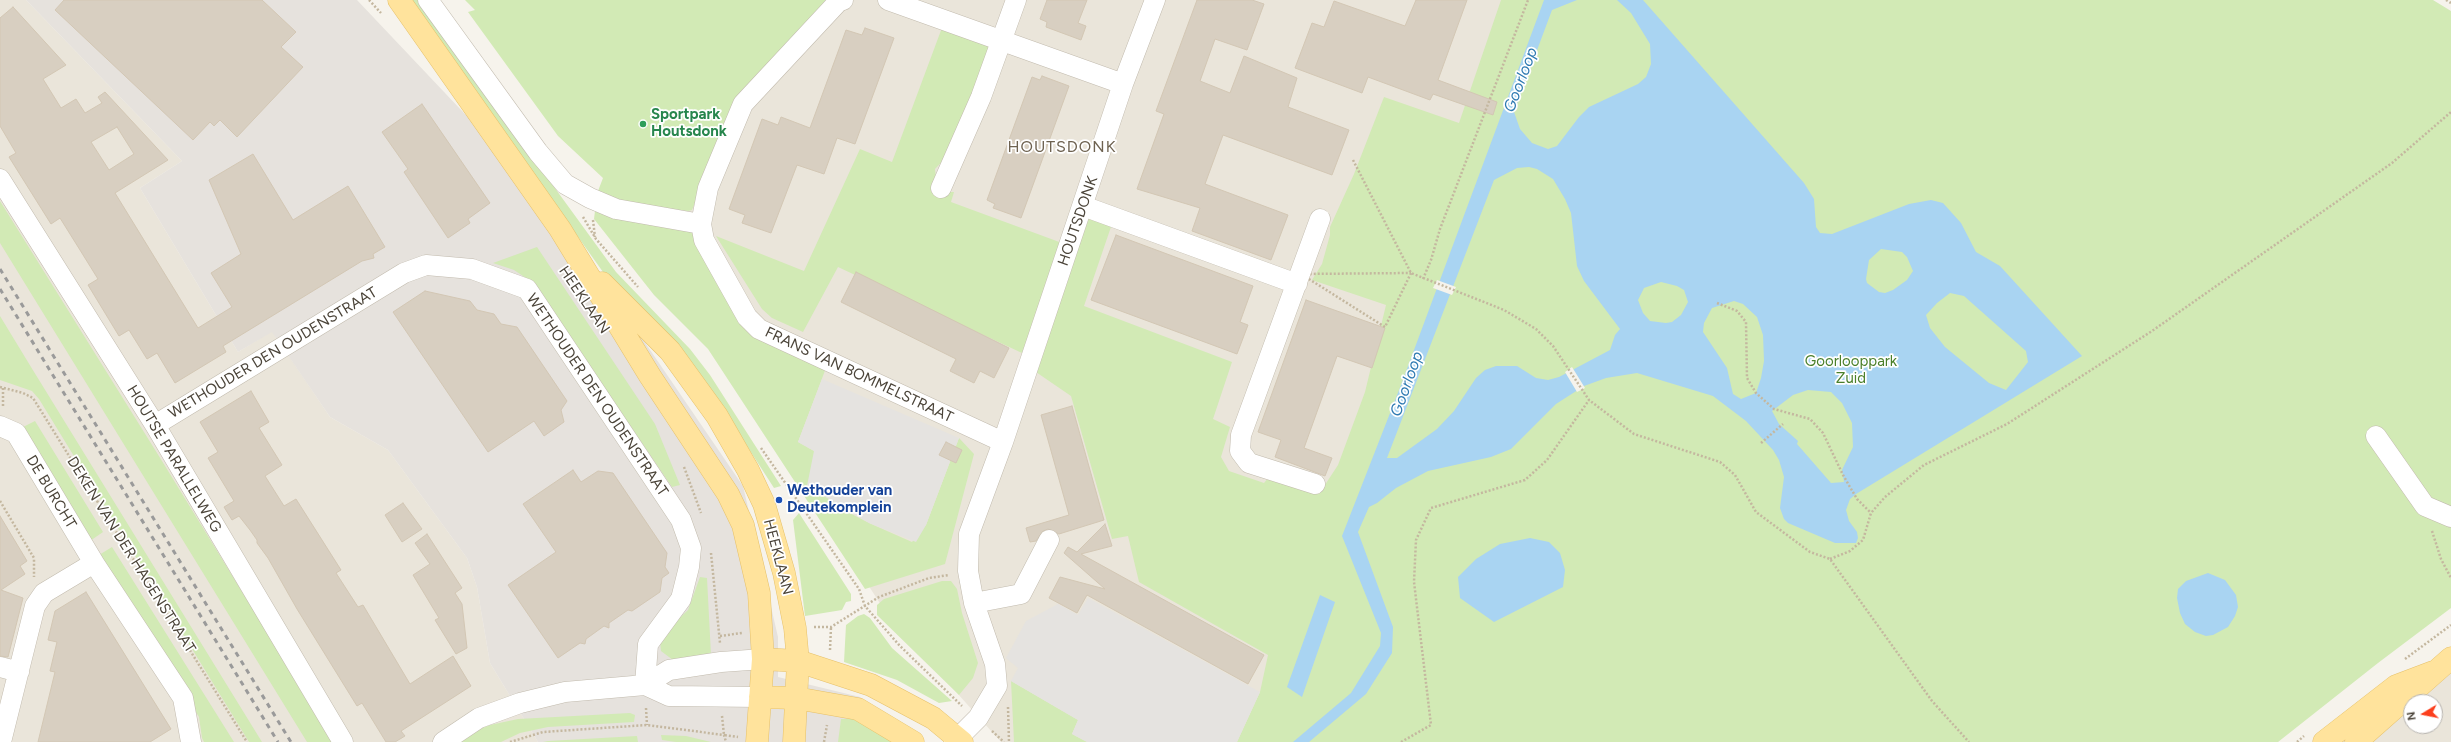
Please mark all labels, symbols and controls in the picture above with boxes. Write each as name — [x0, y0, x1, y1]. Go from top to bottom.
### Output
water label: Goorloop — [1500, 45, 1542, 115]
place label: Sportpark Houtsdonk — [651, 106, 727, 141]
marker: Sportpark Houtsdonk — [638, 119, 648, 129]
district label: HOUTSDONK — [1008, 137, 1116, 157]
street label: HOUTSDONK — [1054, 174, 1102, 268]
street label: HEEKLAAN — [555, 263, 613, 337]
street label: WETHOUDER DEN OUDENSTRAAT — [165, 283, 381, 423]
street label: WETHOUDER DEN OUDENSTRAAT — [522, 290, 672, 500]
street label: FRANS VAN BOMMELSTRAAT — [762, 323, 956, 427]
water label: Goorloop — [1386, 349, 1428, 419]
park label: Goorlooppark Zuid — [1805, 353, 1897, 388]
street label: HOUTSE PARALLELWEG — [123, 382, 225, 536]
street label: DE BURCHT — [22, 452, 80, 532]
street label: DEKEN VAN DER HAGENSTRAAT — [63, 453, 199, 657]
place label: Wethouder van Deutekomplein — [787, 482, 892, 517]
marker: Wethouder van Deutekomplein — [774, 495, 784, 505]
street label: HEEKLAAN — [759, 517, 797, 597]
north arrow — [2403, 694, 2443, 734]
text: N — [2405, 711, 2419, 721]

